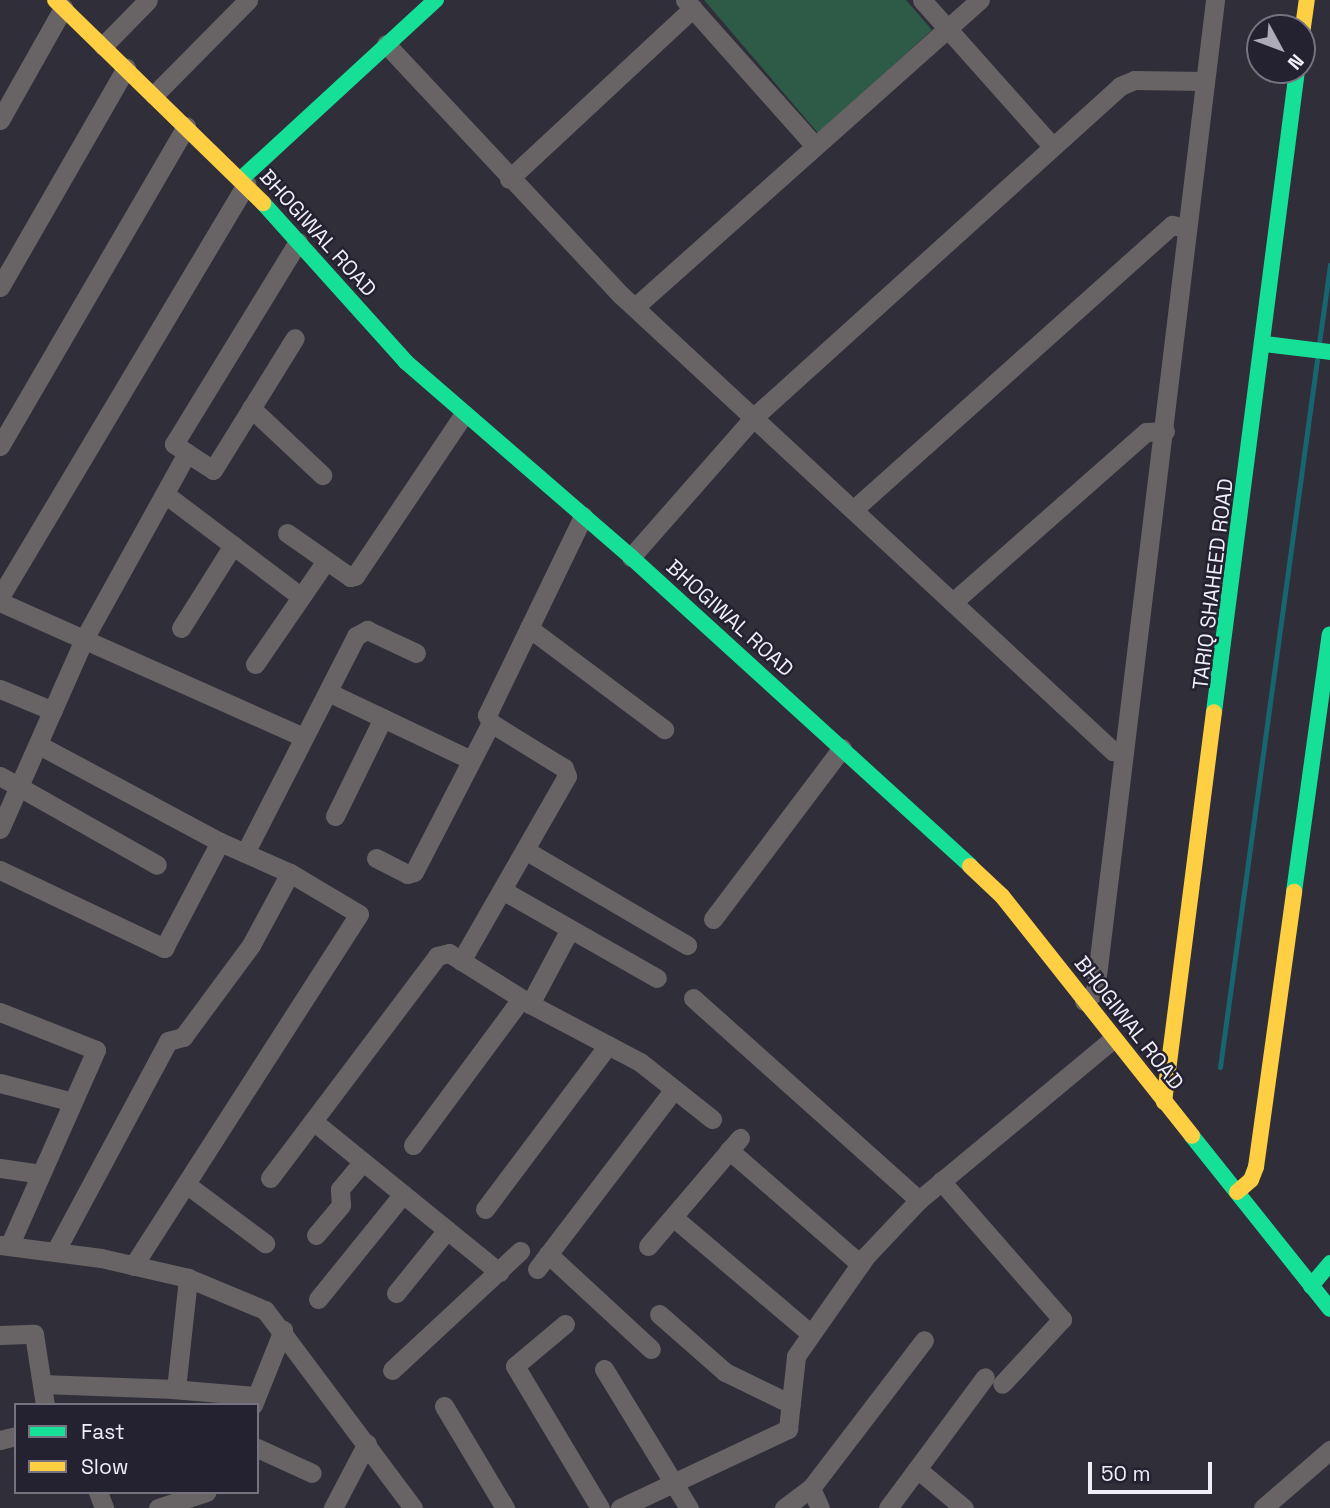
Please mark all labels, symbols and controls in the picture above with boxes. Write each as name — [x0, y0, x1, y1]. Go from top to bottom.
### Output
north arrow — [1246, 14, 1316, 84]
text: N — [1282, 49, 1309, 75]
street label: BHOGIWAL ROAD — [254, 164, 382, 302]
street label: TARIQ SHAHEED ROAD — [1188, 477, 1238, 691]
street label: BHOGIWAL ROAD — [661, 554, 799, 682]
street label: BHOGIWAL ROAD — [1069, 951, 1189, 1095]
legend — [14, 1403, 259, 1494]
text: Fast — [81, 1418, 125, 1445]
scale bar — [1092, 1448, 1216, 1492]
text: Slow — [81, 1453, 129, 1480]
text: 50 m — [1101, 1460, 1151, 1487]

